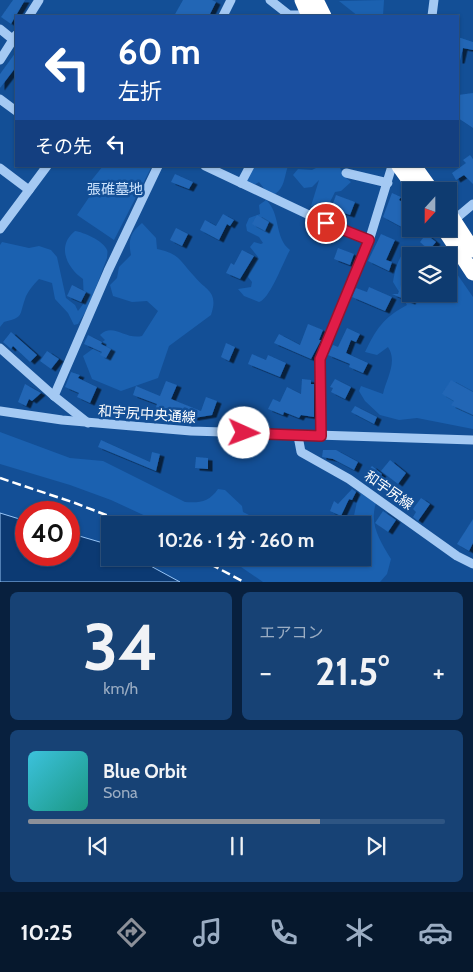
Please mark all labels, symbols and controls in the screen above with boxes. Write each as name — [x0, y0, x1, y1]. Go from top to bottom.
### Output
text: 60 m — [118, 30, 201, 73]
icon: left — [35, 35, 100, 100]
text: 左折 — [118, 78, 162, 105]
icon: left — [102, 130, 130, 158]
text: その先 — [35, 135, 92, 158]
park label: 張碓墓地 — [87, 180, 143, 198]
north arrow — [402, 182, 458, 238]
map controls — [402, 182, 457, 302]
pin — [305, 202, 347, 244]
icon: arrive — [312, 209, 340, 237]
button: layers — [402, 247, 457, 302]
street label: 和宇尻中央通線 — [97, 402, 197, 426]
position arrow — [217, 406, 269, 458]
street label: 和宇尻線 — [361, 467, 417, 513]
speed limit sign: 40 — [15, 501, 80, 566]
text: 10:26 · 1 分 · 260 m — [158, 529, 314, 552]
text: 34 — [83, 607, 158, 686]
text: エアコン — [260, 623, 324, 642]
text: 21.5° — [315, 648, 389, 695]
text: − — [260, 655, 272, 689]
text: + — [433, 655, 445, 689]
text: km/h — [103, 679, 138, 698]
text: Blue Orbit — [103, 760, 187, 783]
text: Sona — [103, 783, 138, 802]
icon: previous — [84, 832, 112, 860]
icon: pause — [223, 832, 251, 860]
icon: next — [362, 832, 390, 860]
icon: directions — [114, 915, 149, 950]
icon: music — [190, 915, 225, 950]
icon: phone — [266, 915, 301, 950]
icon: climate — [342, 915, 377, 950]
icon: car — [418, 915, 453, 950]
text: 10:25 — [21, 919, 73, 946]

